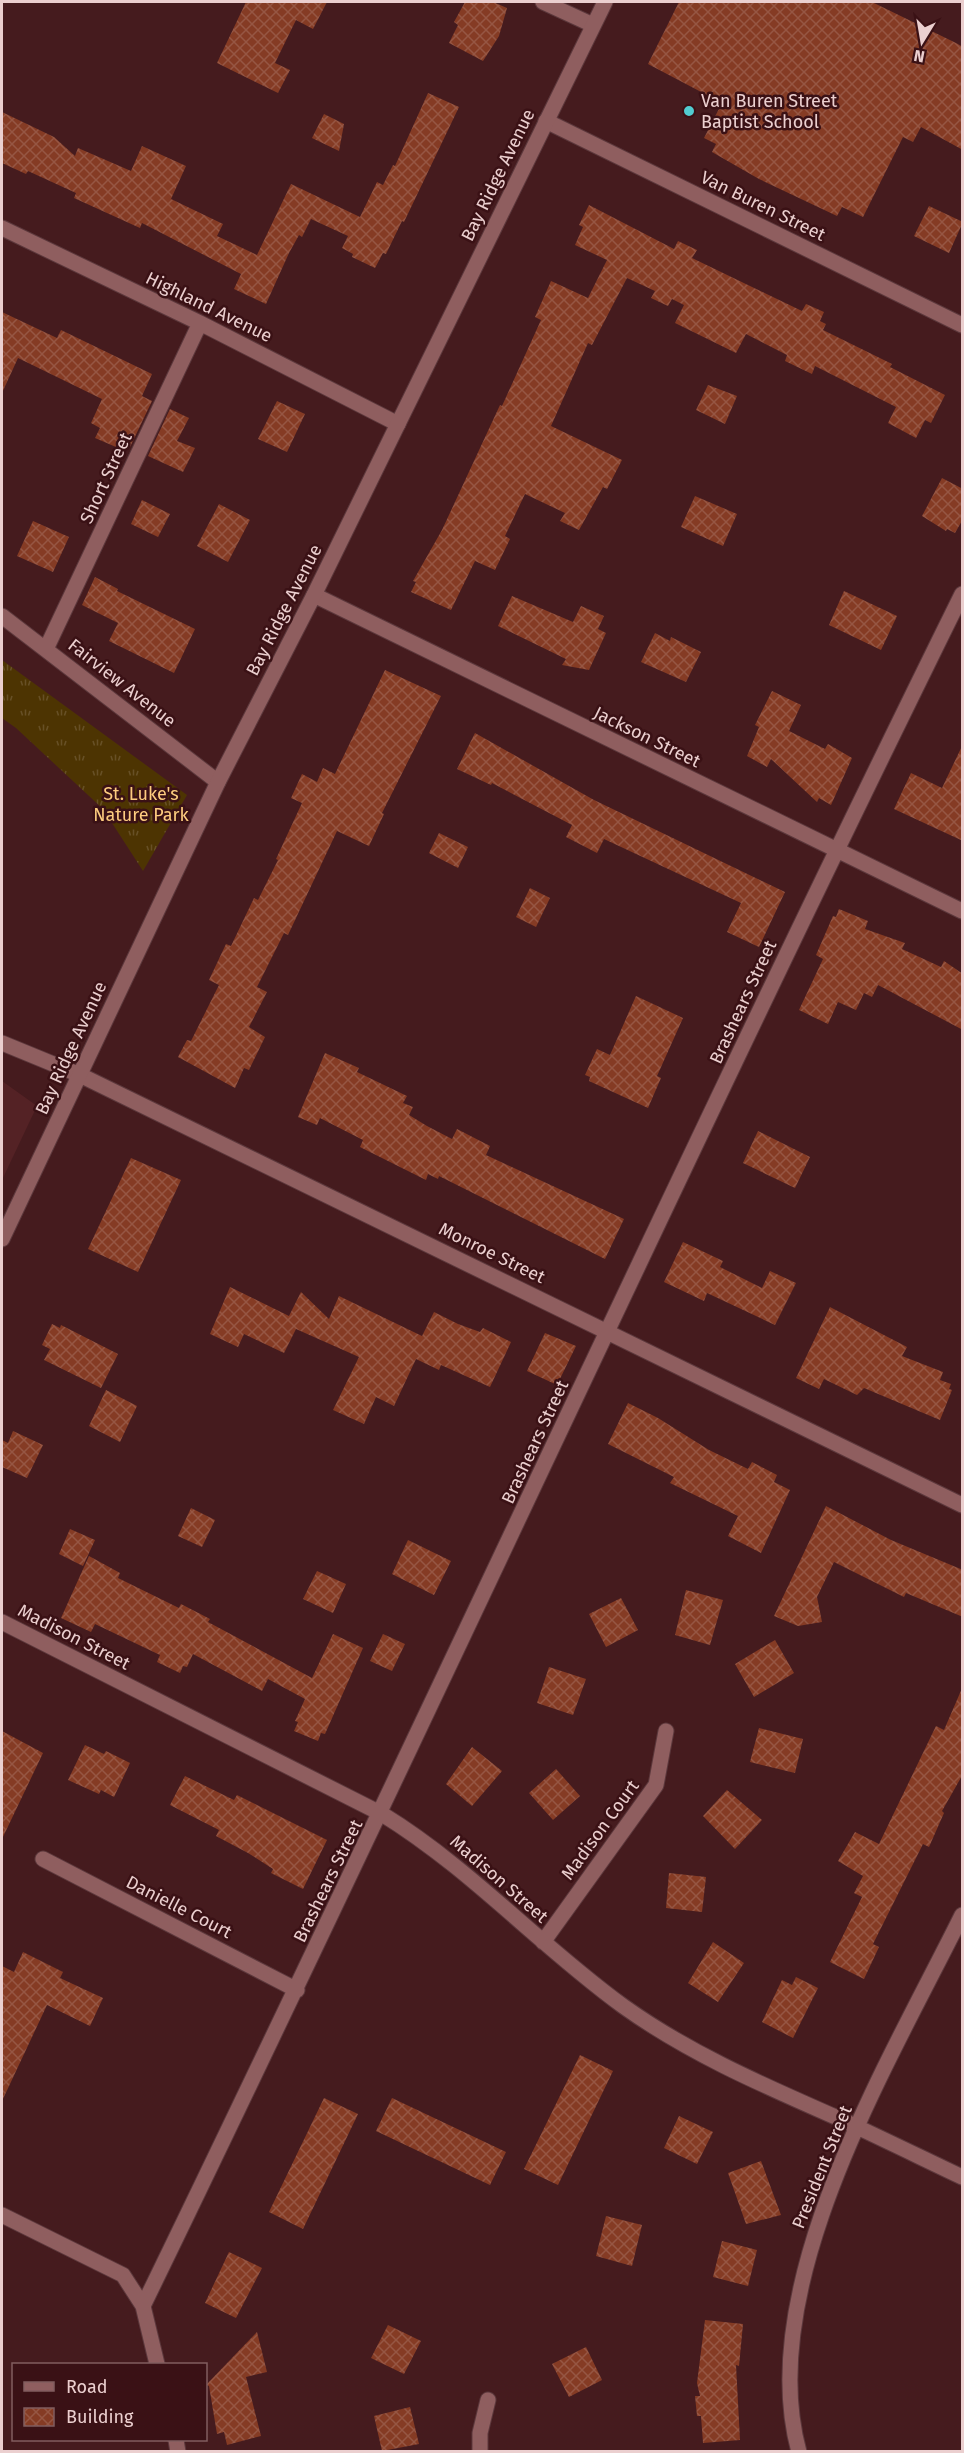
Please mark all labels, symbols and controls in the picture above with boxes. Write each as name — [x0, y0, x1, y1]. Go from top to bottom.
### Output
north arrow — [892, 12, 952, 72]
text: N — [912, 46, 926, 67]
place label: Van Buren Street Baptist School — [701, 90, 838, 133]
marker: Van Buren Street Baptist School — [682, 104, 696, 118]
street label: Bay Ridge Avenue — [457, 105, 539, 245]
street label: Van Buren Street — [697, 166, 829, 246]
street label: Highland Avenue — [142, 267, 276, 347]
street label: Short Street — [75, 429, 137, 527]
street label: Bay Ridge Avenue — [241, 541, 327, 679]
street label: Fairview Avenue — [64, 634, 180, 732]
street label: Jackson Street — [590, 702, 704, 773]
park label: St. Luke's Nature Park — [93, 783, 190, 826]
street label: Brashears Street — [705, 936, 781, 1067]
street label: Bay Ridge Avenue — [31, 978, 111, 1118]
street label: Monroe Street — [435, 1218, 549, 1288]
street label: Brashears Street — [497, 1376, 573, 1507]
street label: Madison Street — [14, 1599, 134, 1675]
street label: Madison Court — [556, 1775, 644, 1884]
street label: Brashears Street — [289, 1816, 367, 1946]
street label: Madison Street — [445, 1830, 553, 1928]
street label: Danielle Court — [122, 1871, 236, 1943]
street label: President Street — [787, 2102, 857, 2232]
legend — [12, 2363, 207, 2441]
text: Road — [66, 2376, 108, 2398]
text: Building — [66, 2406, 134, 2428]

